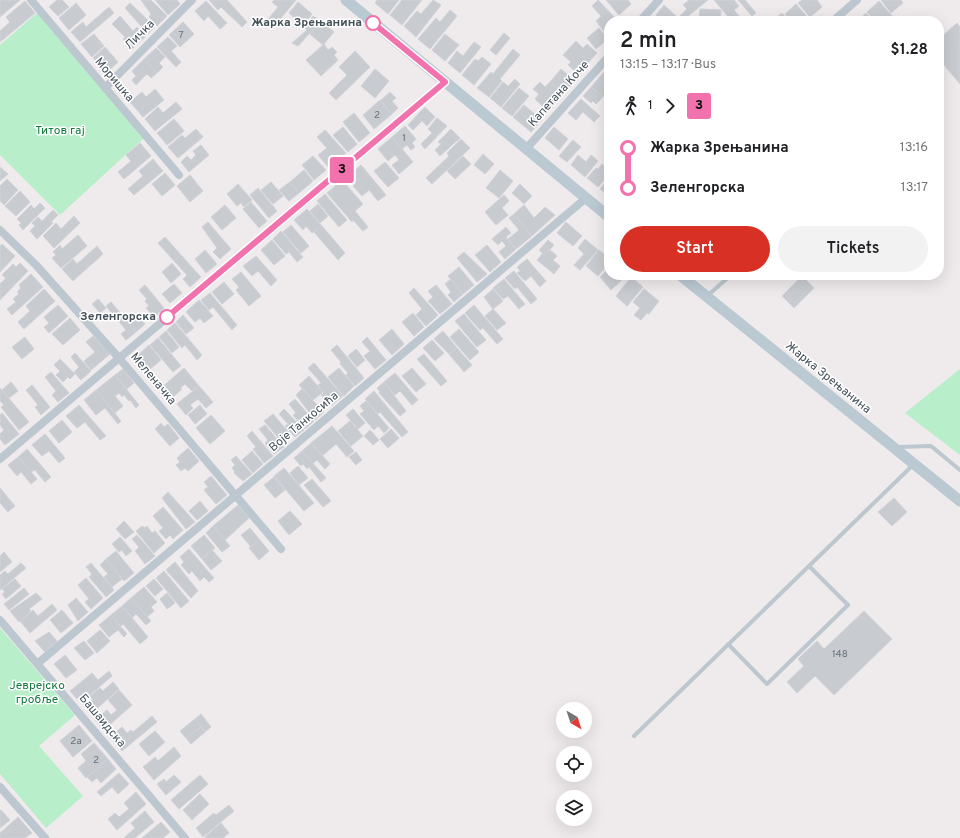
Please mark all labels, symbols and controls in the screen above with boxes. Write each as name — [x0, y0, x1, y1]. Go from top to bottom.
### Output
place label: Жарка Зрењанина — [251, 15, 362, 31]
marker: Жарка Зрењанина — [365, 15, 381, 31]
street label: Личка — [121, 16, 159, 54]
text: 2 min — [620, 28, 677, 55]
house number: 7 — [178, 29, 184, 42]
text: $1.28 — [891, 41, 928, 60]
street label: Моришка — [91, 54, 137, 106]
street label: Капетана Коче — [525, 57, 593, 131]
text: 13:15 – 13:17 · Bus — [620, 57, 716, 73]
icon: walk — [620, 95, 642, 117]
icon: forward — [659, 95, 681, 117]
text: 3 — [695, 97, 703, 114]
text: 1 — [648, 98, 653, 114]
house number: 2 — [374, 109, 380, 122]
park label: Титов гај — [35, 123, 85, 139]
house number: 1 — [402, 132, 406, 145]
text: Жарка Зрењанина — [650, 139, 789, 158]
text: 13:16 — [900, 140, 928, 156]
line badge: 3 — [329, 157, 355, 183]
text: 3 — [338, 161, 346, 178]
text: Зеленгорска — [650, 179, 745, 198]
text: 13:17 — [901, 180, 928, 196]
button: Start — [620, 226, 770, 272]
button: Tickets — [778, 226, 928, 272]
place label: Зеленгорска — [80, 309, 156, 325]
marker: Зеленгорска — [159, 309, 175, 325]
street label: Жарка Зрењанина — [782, 338, 874, 418]
street label: Меленачка — [126, 349, 180, 409]
street label: Воје Танкосића — [266, 388, 342, 456]
house number: 148 — [832, 648, 848, 661]
park label: Јеврејско гробље — [9, 678, 65, 708]
street label: Башаидска — [75, 691, 129, 751]
north arrow — [556, 702, 592, 738]
map controls — [556, 702, 592, 826]
house number: 2a — [70, 735, 82, 748]
button: locate — [556, 746, 592, 782]
house number: 2 — [93, 754, 99, 767]
button: layers — [556, 790, 592, 826]

